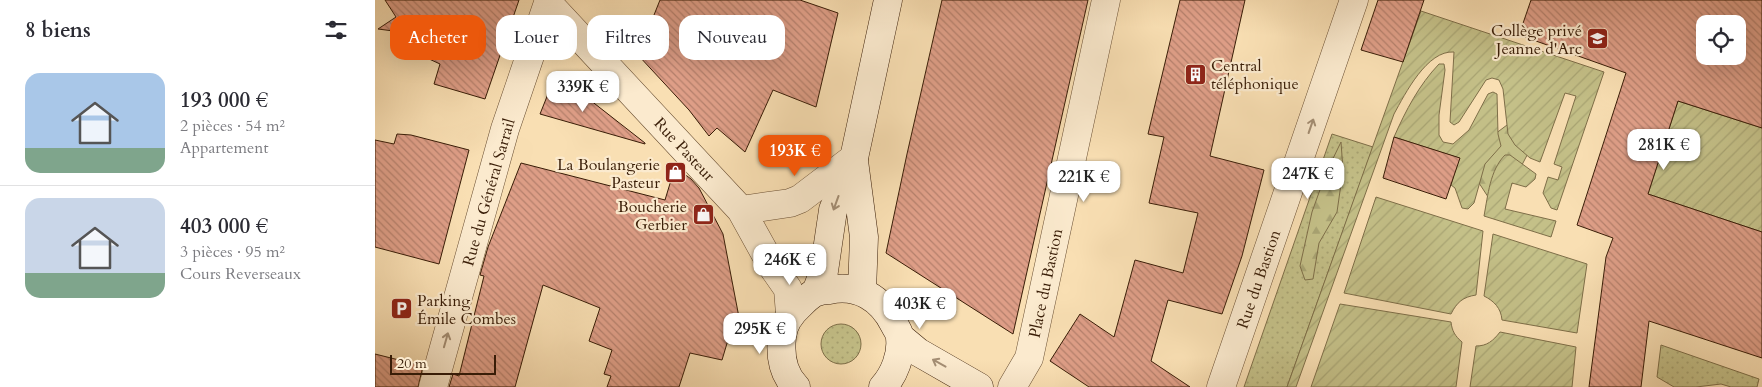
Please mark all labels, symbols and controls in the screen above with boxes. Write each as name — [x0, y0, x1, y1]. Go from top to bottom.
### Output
chip: Acheter — [390, 15, 486, 60]
chip: Louer — [496, 15, 577, 60]
chip: Filtres — [587, 15, 669, 60]
chip: Nouveau — [679, 15, 785, 60]
map controls — [1696, 15, 1746, 65]
button: locate — [1696, 15, 1746, 65]
text: 8 biens — [25, 16, 91, 45]
icon: filters — [322, 16, 350, 44]
place label: Collège privé Jeanne d'Arc — [1491, 20, 1582, 60]
school or university icon: Collège privé Jeanne d'Arc — [1586, 27, 1610, 51]
place label: Central téléphonique — [1211, 55, 1299, 95]
building icon: Central téléphonique — [1183, 62, 1207, 86]
pin: 339K € — [542, 70, 624, 113]
text: 339K € — [557, 76, 609, 98]
text: 193 000 € — [180, 86, 268, 115]
icon: home — [65, 93, 125, 153]
street label: Rue Pasteur — [649, 113, 720, 187]
text: 2 pièces · 54 m² — [180, 115, 285, 137]
street label: Rue du Général Sarrail — [457, 116, 521, 269]
one-way arrow — [1307, 119, 1316, 134]
pin: 281K € — [1623, 128, 1705, 171]
pin: 193K € — [754, 134, 836, 177]
text: 281K € — [1638, 134, 1690, 156]
text: Appartement — [180, 137, 268, 159]
text: 193K € — [769, 140, 821, 162]
place label: La Boulangerie Pasteur — [557, 154, 660, 194]
pin: 247K € — [1267, 158, 1349, 200]
pin: 221K € — [1043, 160, 1125, 203]
shop icon: La Boulangerie Pasteur — [664, 161, 688, 185]
text: 247K € — [1282, 163, 1334, 185]
text: 221K € — [1058, 166, 1110, 188]
one-way arrow — [831, 195, 840, 211]
place label: Boucherie Gerbier — [618, 196, 687, 236]
shop icon: Boucherie Gerbier — [691, 203, 715, 227]
text: 403 000 € — [180, 212, 268, 241]
icon: home — [65, 218, 125, 278]
street label: Place du Bastion — [1024, 226, 1068, 340]
street label: Rue du Bastion — [1232, 227, 1286, 332]
text: 3 pièces · 95 m² — [180, 241, 285, 263]
pin: 246K € — [749, 244, 831, 286]
text: 246K € — [764, 249, 816, 271]
text: Cours Reverseaux — [180, 263, 301, 285]
pin: 403K € — [879, 288, 961, 330]
place label: Parking Émile Combes — [417, 290, 516, 330]
text: 403K € — [894, 293, 946, 315]
parking icon: Parking Émile Combes — [389, 297, 413, 321]
pin: 295K € — [719, 312, 801, 355]
text: 295K € — [734, 318, 786, 340]
one-way arrow — [441, 332, 451, 348]
scale bar — [390, 352, 496, 375]
text: 20 m — [397, 354, 427, 373]
one-way arrow — [932, 358, 946, 368]

